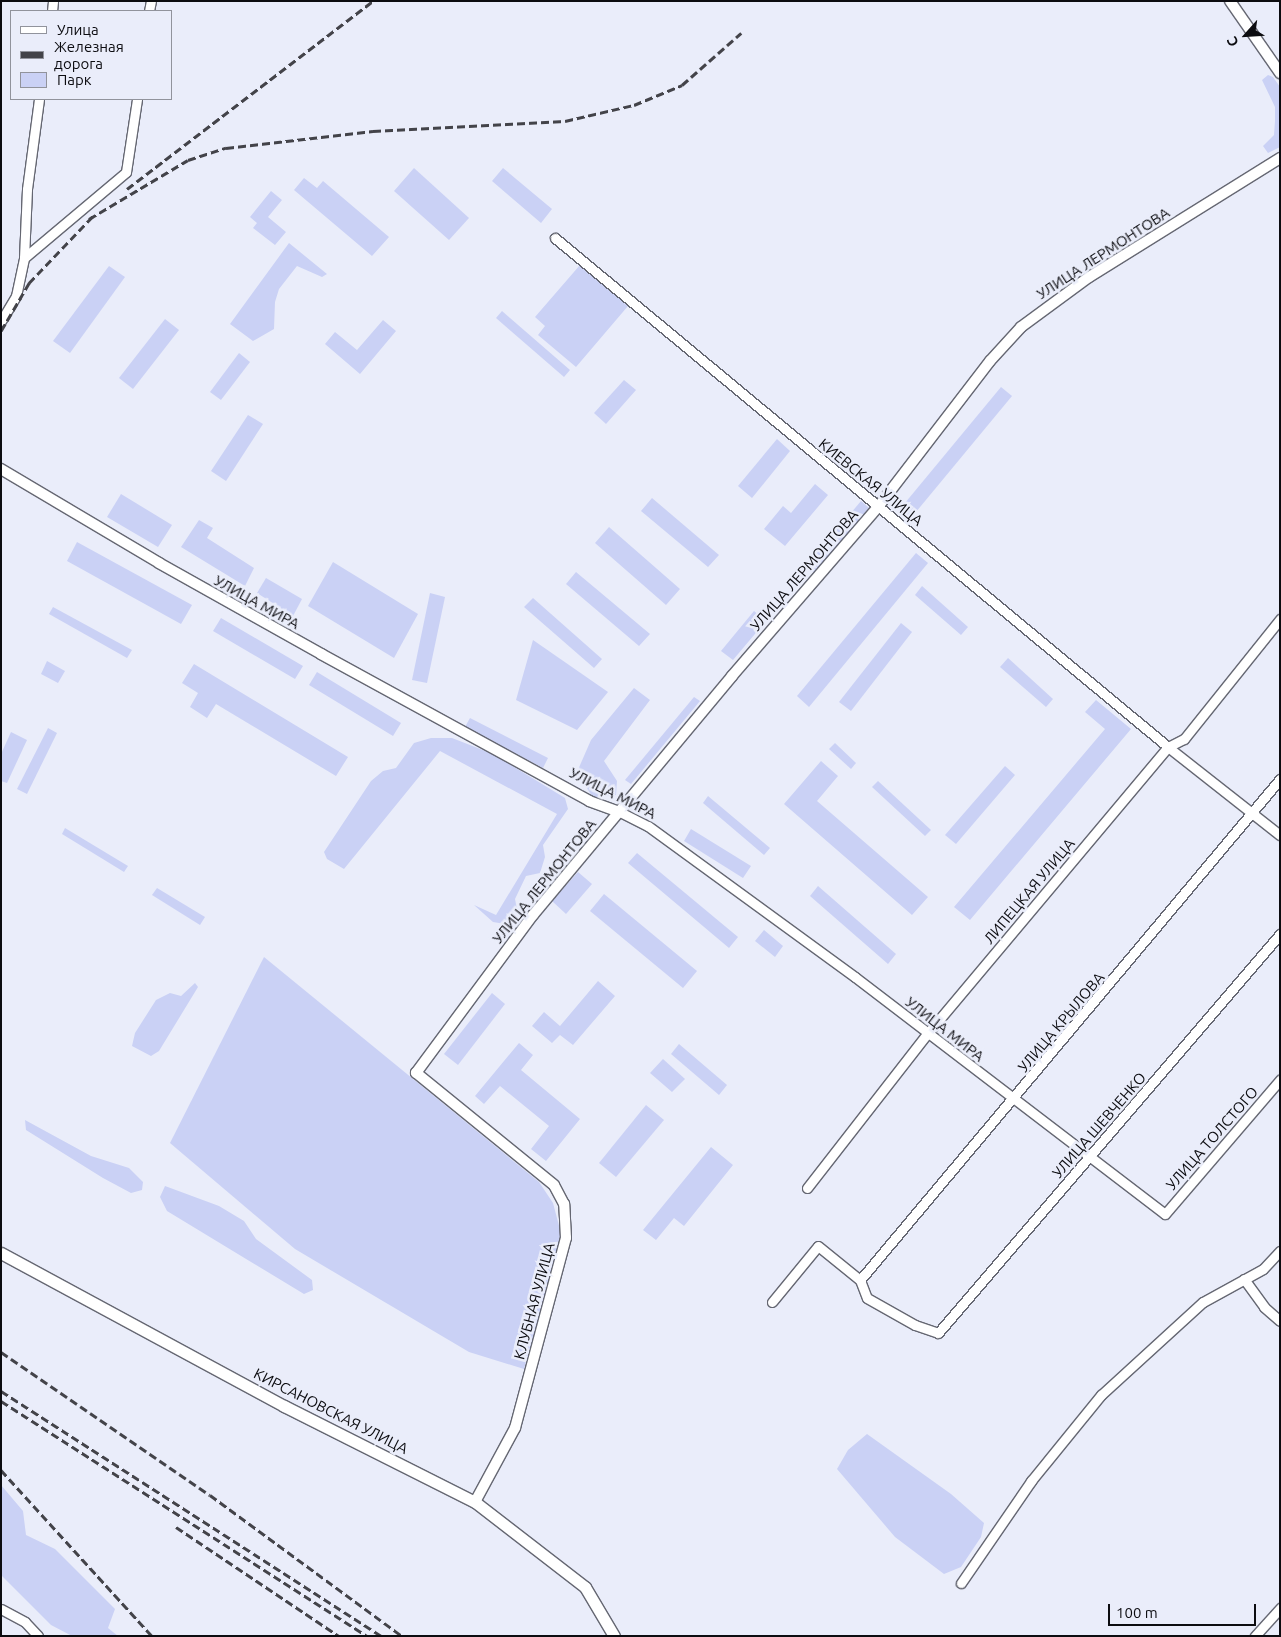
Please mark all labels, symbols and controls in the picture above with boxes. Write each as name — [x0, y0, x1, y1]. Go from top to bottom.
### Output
legend — [10, 10, 172, 100]
north arrow — [1221, 10, 1271, 60]
text: Улица — [57, 21, 99, 38]
text: С — [1223, 34, 1242, 49]
text: Железная дорога — [54, 38, 124, 72]
text: Парк — [57, 71, 92, 88]
street label: УЛИЦА ЛЕРМОНТОВА — [1033, 203, 1173, 303]
street label: КИЕВСКАЯ УЛИЦА — [815, 434, 927, 530]
street label: УЛИЦА ЛЕРМОНТОВА — [746, 506, 862, 634]
street label: УЛИЦА МИРА — [211, 571, 303, 633]
street label: УЛИЦА МИРА — [567, 763, 659, 823]
street label: УЛИЦА ЛЕРМОНТОВА — [488, 815, 600, 947]
street label: ЛИПЕЦКАЯ УЛИЦА — [980, 835, 1078, 947]
street label: УЛИЦА КРЫЛОВА — [1014, 968, 1108, 1076]
street label: УЛИЦА МИРА — [902, 993, 988, 1065]
street label: УЛИЦА ШЕВЧЕНКО — [1048, 1069, 1150, 1181]
street label: УЛИЦА ТОЛСТОГО — [1162, 1083, 1262, 1193]
street label: КЛУБНАЯ УЛИЦА — [510, 1241, 558, 1361]
street label: КИРСАНОВСКАЯ УЛИЦА — [251, 1364, 411, 1458]
scale bar — [1111, 1594, 1258, 1626]
text: 100 m — [1116, 1604, 1158, 1621]

